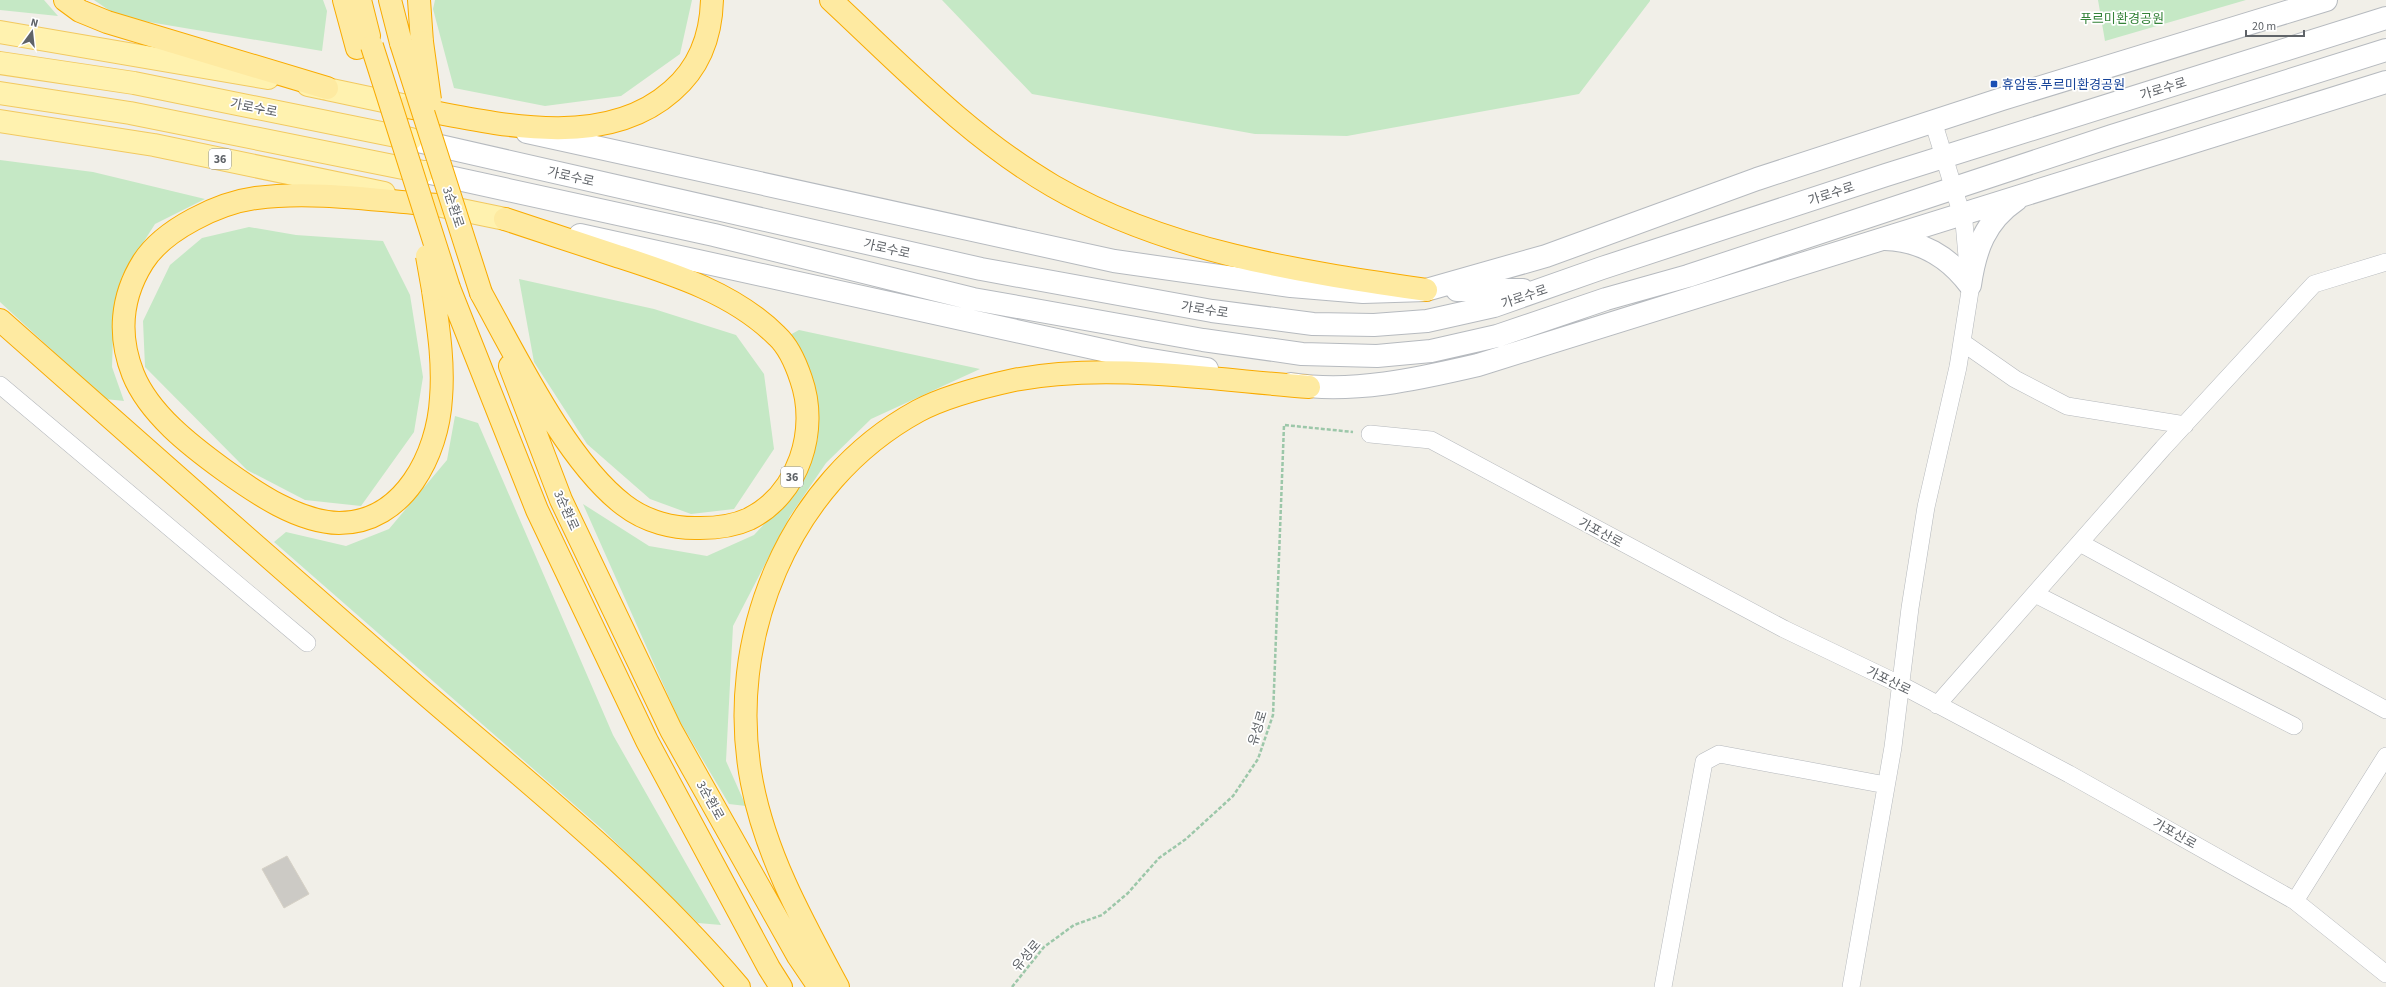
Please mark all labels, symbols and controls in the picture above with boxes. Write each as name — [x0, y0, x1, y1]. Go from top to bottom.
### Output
park label: 푸르미환경공원 — [2080, 10, 2164, 28]
north arrow — [12, 12, 52, 52]
scale bar — [2246, 12, 2304, 38]
text: N — [29, 15, 40, 31]
text: 20 m — [2252, 18, 2276, 35]
street label: 가로수로 — [2138, 73, 2189, 105]
place label: 휴암동.푸르미환경공원 — [2002, 76, 2125, 94]
marker: 휴암동.푸르미환경공원 — [1989, 79, 1999, 89]
street label: 가로수로 — [229, 95, 279, 121]
road number: 36 — [209, 149, 231, 169]
street label: 가로수로 — [545, 163, 596, 191]
street label: 가로수로 — [1806, 178, 1857, 210]
street label: 3순환로 — [438, 184, 468, 230]
street label: 가로수로 — [861, 235, 912, 263]
street label: 가로수로 — [1499, 281, 1550, 313]
street label: 가로수로 — [1180, 297, 1230, 323]
road number: 36 — [781, 467, 803, 487]
street label: 3순환로 — [549, 487, 583, 533]
street label: 가포산로 — [1575, 514, 1626, 552]
street label: 가포산로 — [1863, 662, 1914, 699]
street label: 유성로 — [1244, 708, 1272, 748]
street label: 3순환로 — [692, 778, 728, 823]
street label: 가포산로 — [2149, 814, 2200, 853]
street label: 유성로 — [1008, 936, 1045, 975]

